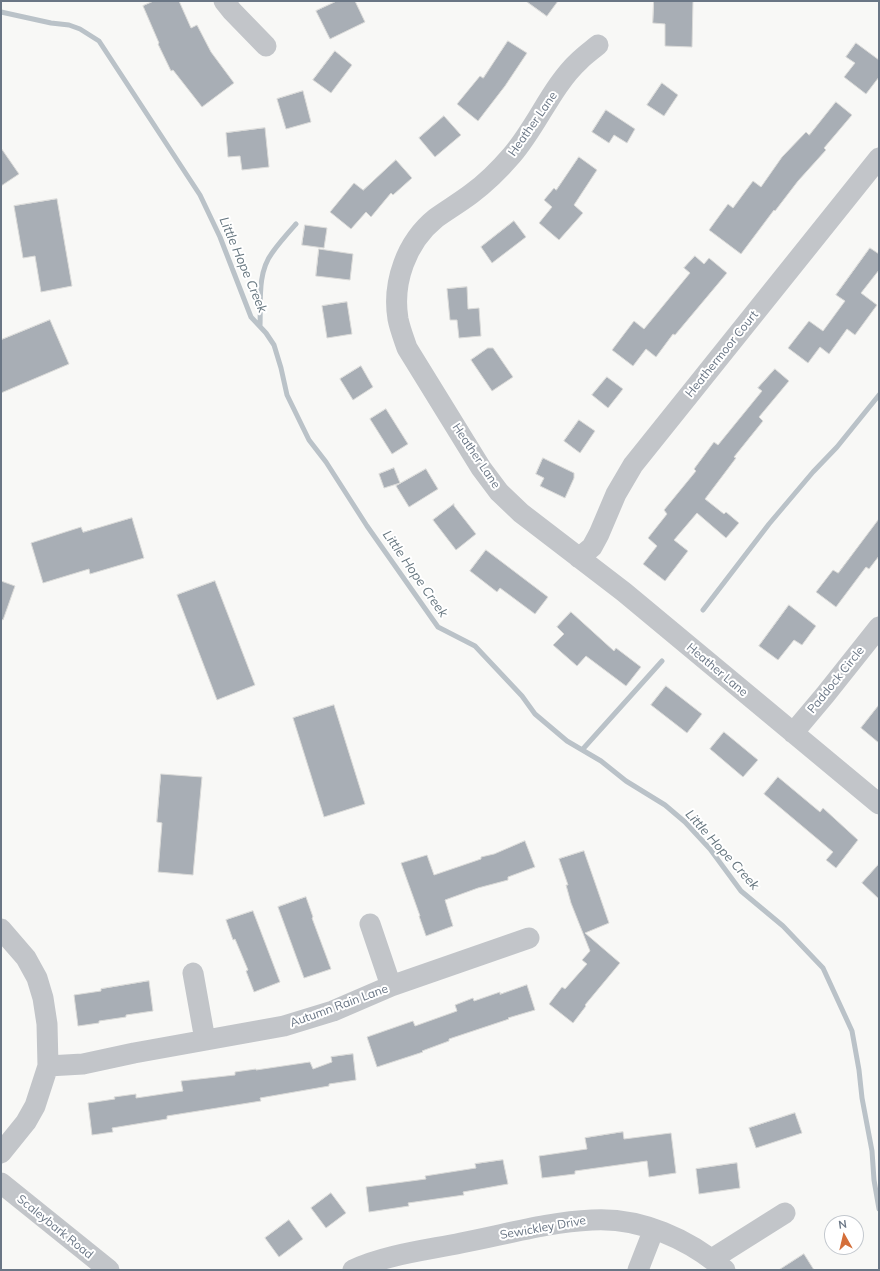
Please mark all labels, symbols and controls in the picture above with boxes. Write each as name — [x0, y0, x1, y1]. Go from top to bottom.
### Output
street label: Heather Lane — [505, 89, 561, 159]
water label: Little Hope Creek — [216, 215, 270, 315]
street label: Heathermoor Court — [683, 308, 761, 400]
street label: Heather Lane — [449, 421, 503, 491]
water label: Little Hope Creek — [379, 527, 451, 621]
street label: Heather Lane — [683, 640, 751, 700]
street label: Paddock Circle — [805, 644, 867, 716]
water label: Little Hope Creek — [682, 807, 762, 893]
street label: Autumn Rain Lane — [288, 982, 390, 1030]
street label: Scaleybark Road — [14, 1192, 96, 1262]
street label: Sewickley Drive — [499, 1213, 587, 1243]
north arrow — [824, 1215, 864, 1255]
text: N — [837, 1217, 848, 1232]

